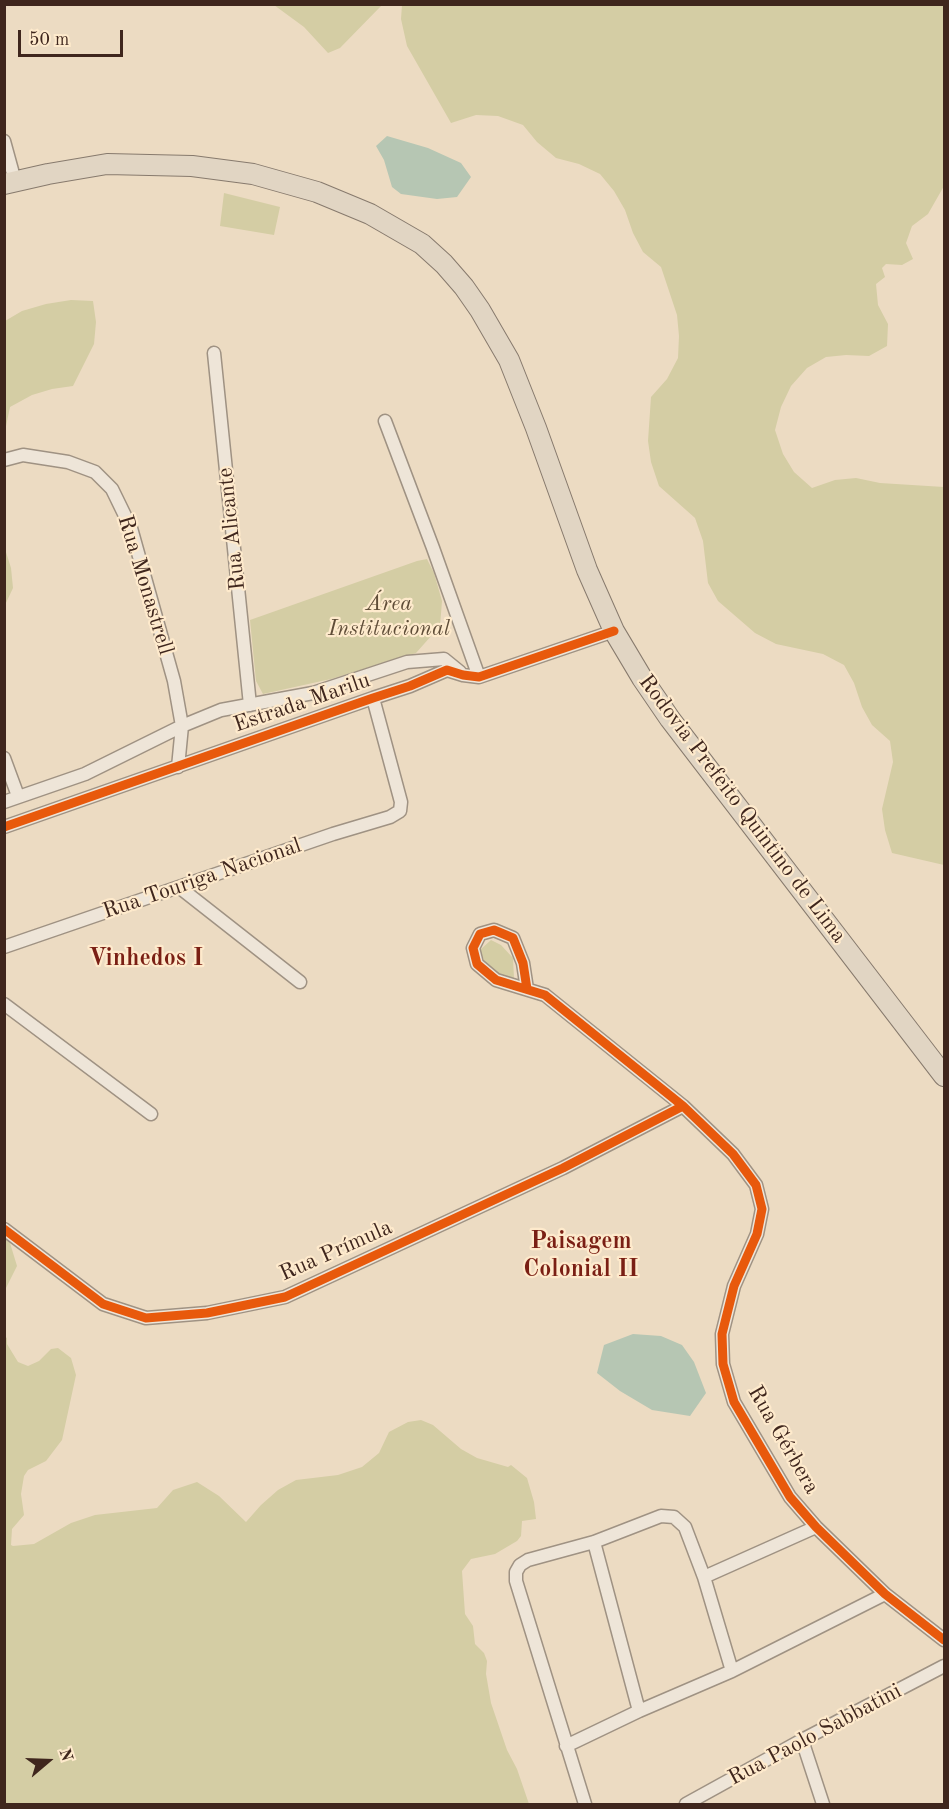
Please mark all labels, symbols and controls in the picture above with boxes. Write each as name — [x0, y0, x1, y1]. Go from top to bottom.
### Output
scale bar — [21, 18, 126, 56]
text: 50 m — [29, 31, 69, 49]
street label: Rua Alicante — [212, 466, 252, 592]
street label: Rua Monastrell — [111, 512, 179, 658]
park label: Área Institucional — [328, 591, 450, 642]
street label: Estrada Marilu — [230, 667, 374, 739]
street label: Rodovia Prefeito Quintino de Lima — [632, 670, 852, 948]
street label: Rua Touriga Nacional — [99, 833, 305, 925]
district label: Vinhedos I — [89, 945, 203, 973]
street label: Rua Prímula — [276, 1214, 396, 1288]
district label: Paisagem Colonial II — [523, 1228, 639, 1284]
street label: Rua Gérbera — [741, 1381, 825, 1499]
street label: Rua Paolo Sabbatini — [724, 1678, 906, 1792]
north arrow — [18, 1731, 78, 1791]
text: N — [55, 1747, 75, 1764]

